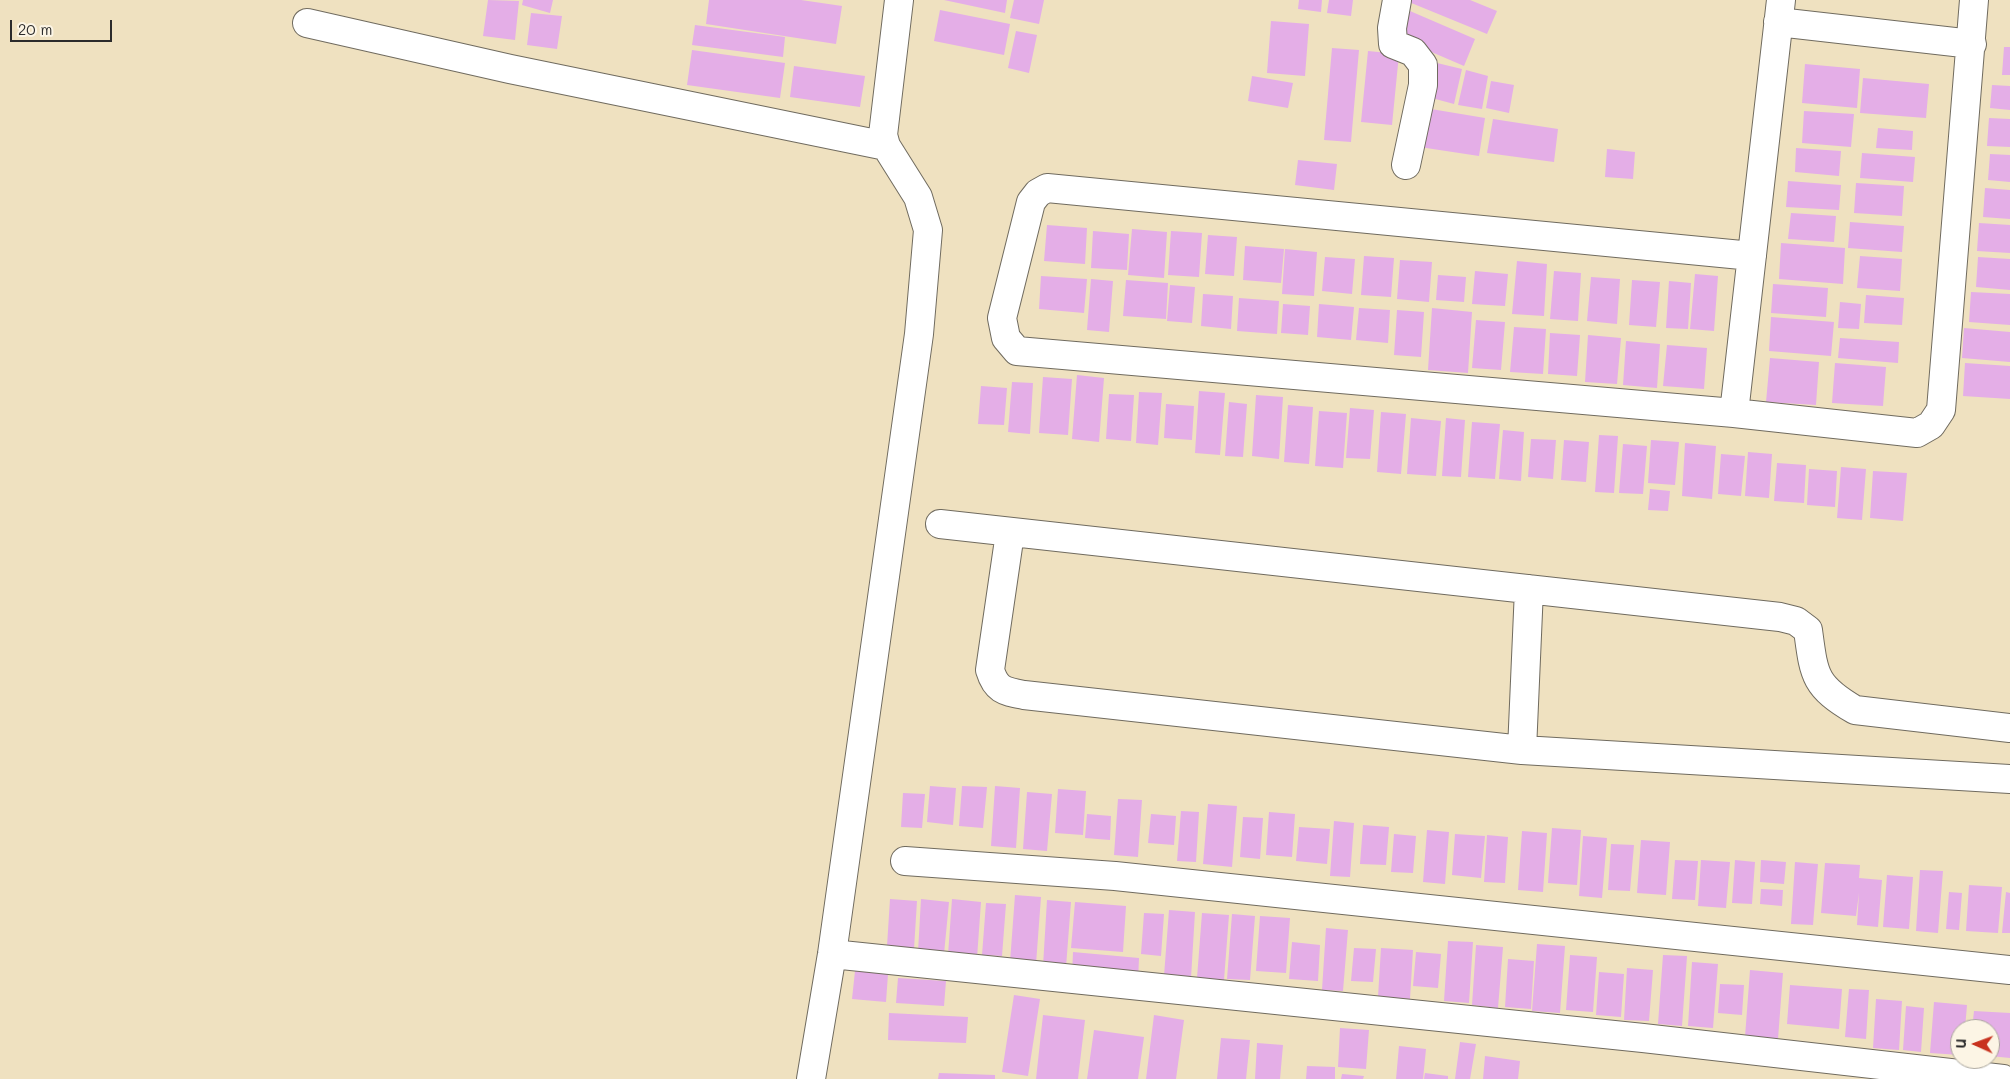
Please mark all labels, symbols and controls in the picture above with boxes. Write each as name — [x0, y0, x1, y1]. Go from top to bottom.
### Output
scale bar — [12, 10, 115, 42]
text: 20 m — [18, 19, 52, 39]
north arrow — [1950, 1019, 2000, 1069]
text: U — [1951, 1038, 1970, 1049]

